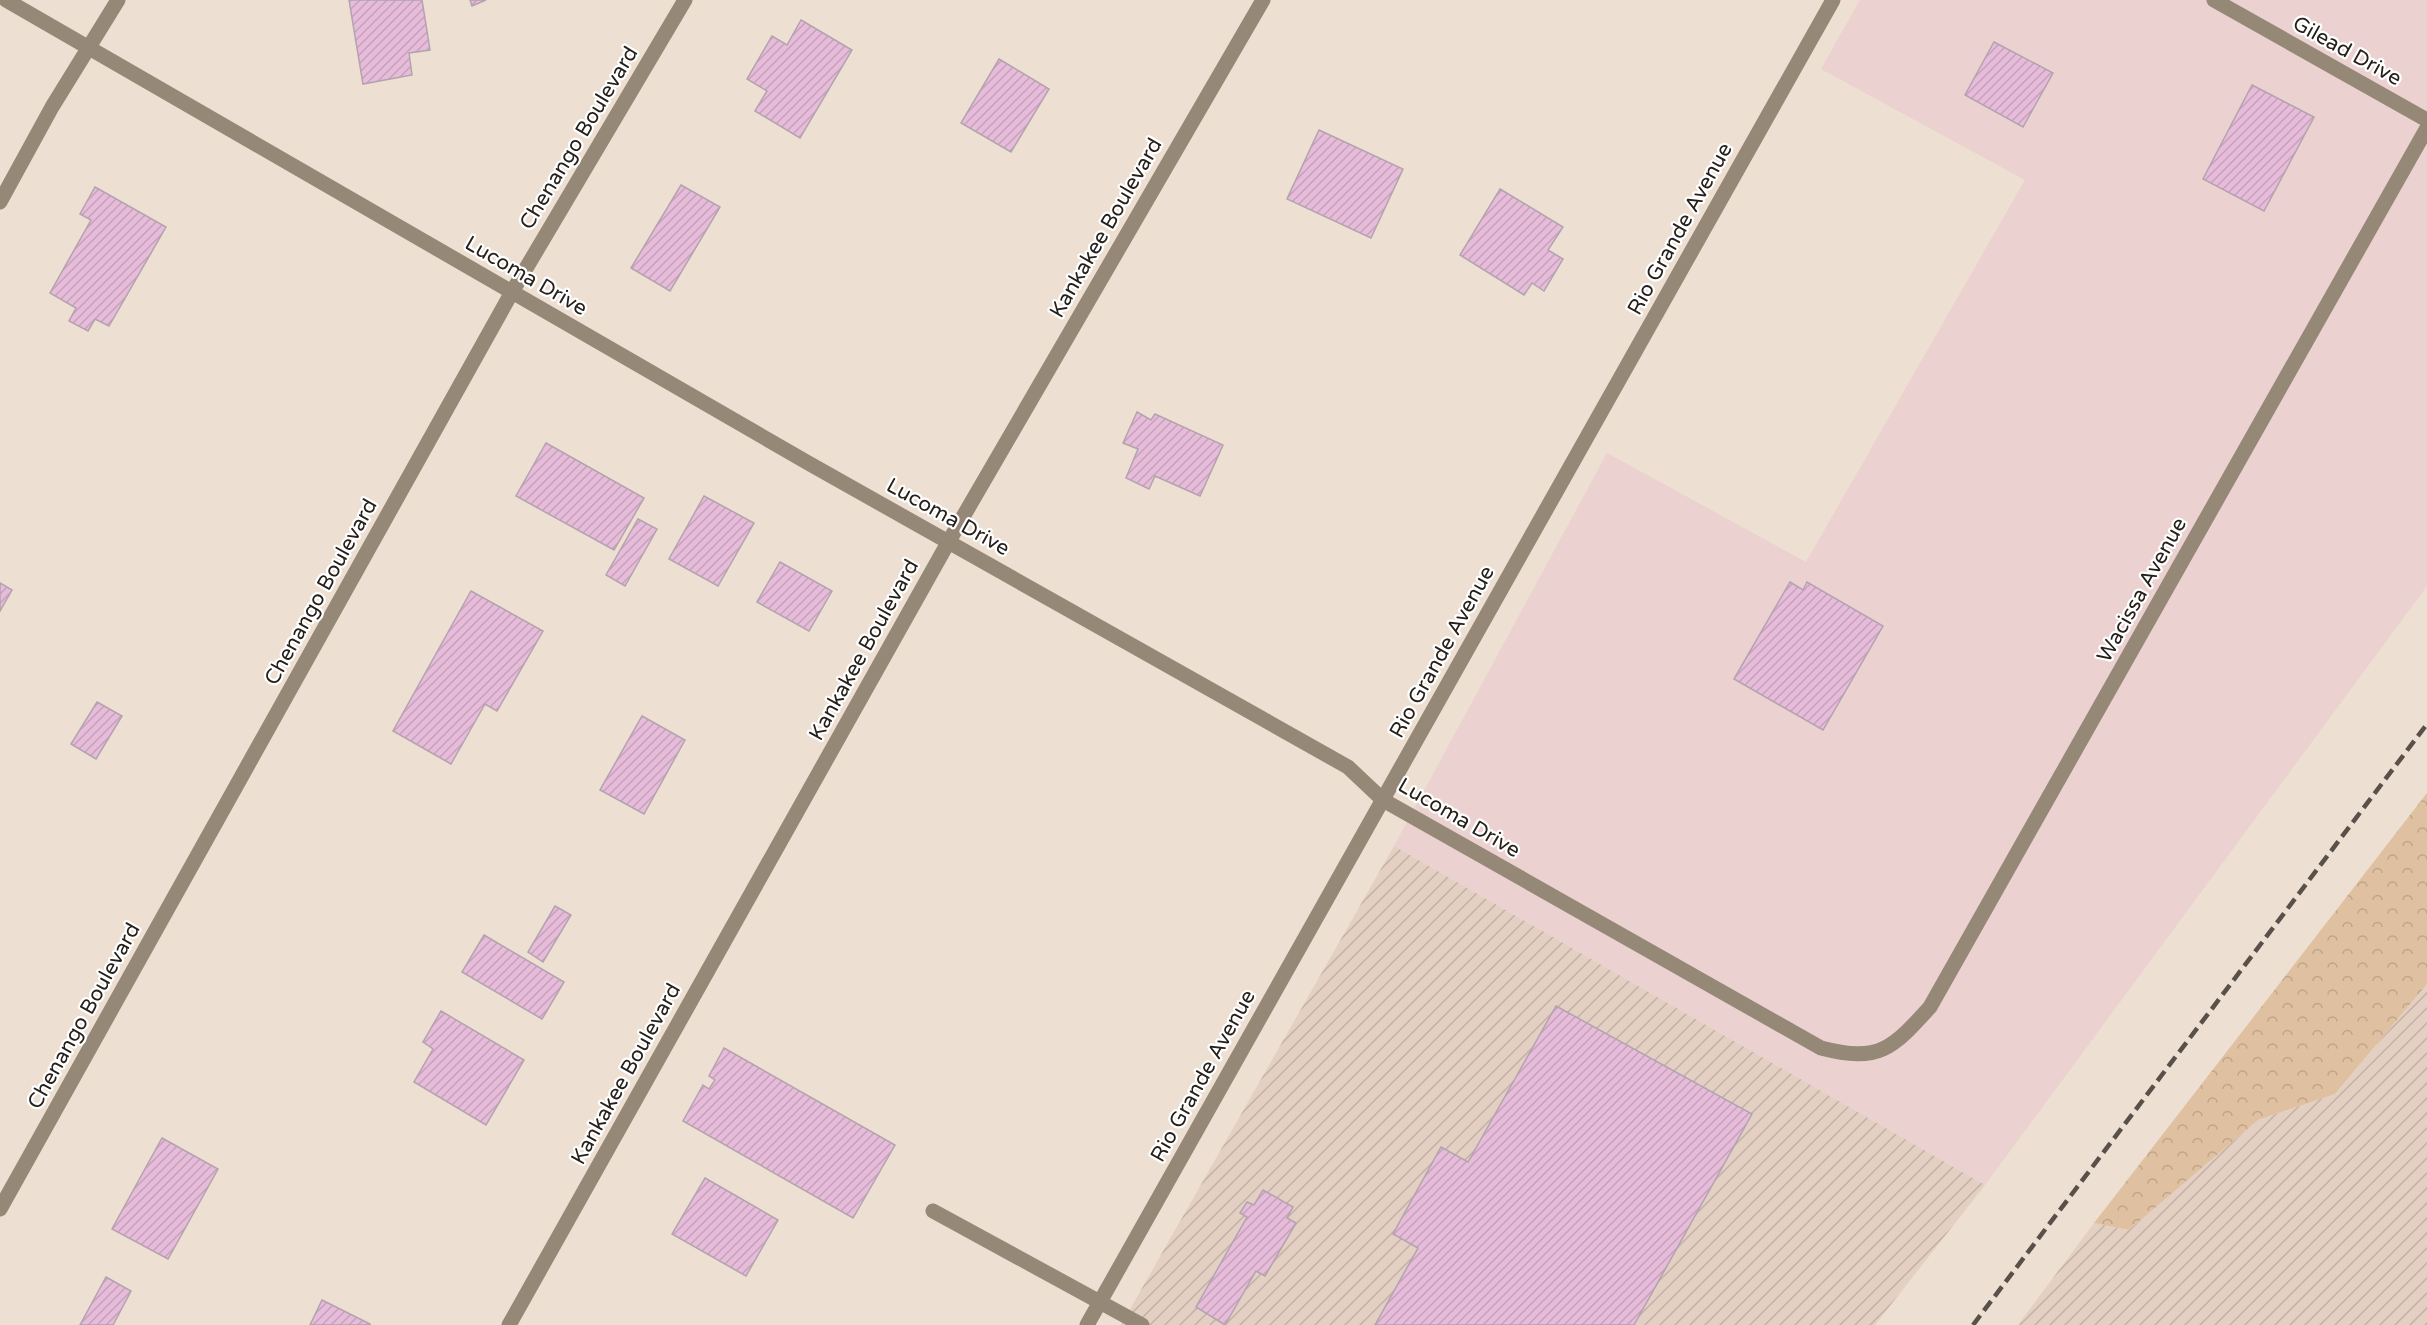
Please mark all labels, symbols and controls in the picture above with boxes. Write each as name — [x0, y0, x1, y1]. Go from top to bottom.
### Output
street label: Gilead Drive — [2288, 11, 2406, 91]
street label: Chenango Boulevard — [514, 42, 644, 234]
street label: Kankakee Boulevard — [1044, 134, 1168, 322]
street label: Rio Grande Avenue — [1622, 139, 1738, 319]
street label: Lucoma Drive — [460, 231, 592, 321]
street label: Lucoma Drive — [882, 473, 1014, 561]
street label: Chenango Boulevard — [259, 495, 383, 689]
street label: Wacissa Avenue — [2092, 513, 2192, 667]
street label: Kankakee Boulevard — [804, 555, 924, 745]
street label: Rio Grande Avenue — [1384, 562, 1500, 742]
street label: Lucoma Drive — [1393, 773, 1525, 863]
street label: Chenango Boulevard — [22, 919, 146, 1113]
street label: Kankakee Boulevard — [566, 979, 686, 1169]
street label: Rio Grande Avenue — [1145, 986, 1261, 1166]

